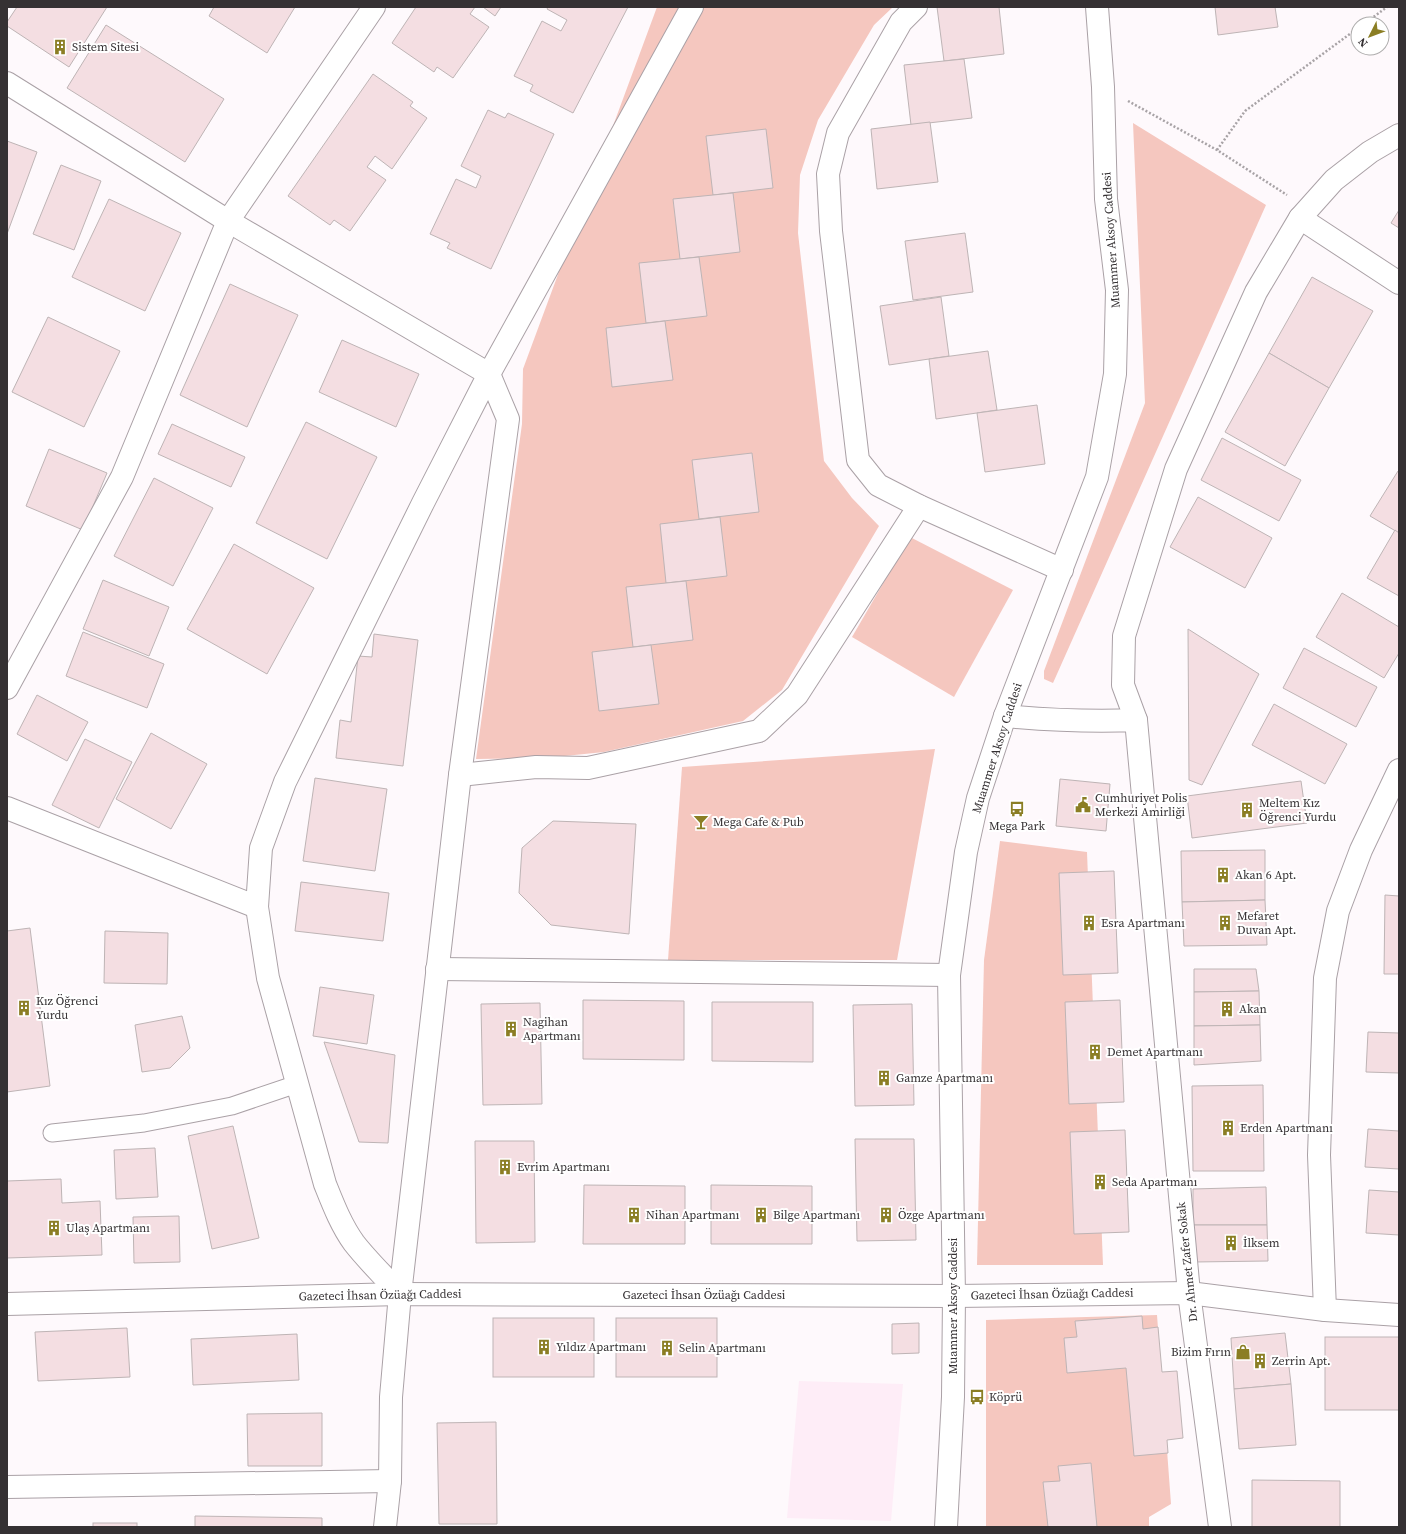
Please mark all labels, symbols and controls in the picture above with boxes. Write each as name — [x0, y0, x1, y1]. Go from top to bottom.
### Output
north arrow — [1350, 16, 1390, 56]
text: N — [1355, 34, 1371, 50]
building icon: Sistem Sitesi — [51, 38, 69, 56]
place label: Sistem Sitesi — [72, 39, 140, 55]
street label: Muammer Aksoy Caddesi — [1098, 171, 1124, 309]
street label: Muammer Aksoy Caddesi — [968, 680, 1026, 815]
place label: Cumhuriyet Polis Merkezi Amirliği — [1095, 790, 1187, 820]
place label: Meltem Kız Öğrenci Yurdu — [1259, 795, 1336, 825]
public building icon: Cumhuriyet Polis Merkezi Amirliği — [1074, 796, 1092, 814]
bus stop icon: Mega Park — [1008, 800, 1026, 818]
building icon: Meltem Kız Öğrenci Yurdu — [1238, 801, 1256, 819]
bar icon: Mega Cafe & Pub — [692, 813, 710, 831]
place label: Mega Cafe & Pub — [713, 814, 804, 830]
place label: Mega Park — [989, 818, 1046, 834]
building icon: Akan 6 Apt. — [1214, 866, 1232, 884]
place label: Akan 6 Apt. — [1235, 867, 1296, 883]
place label: Mefaret Duvan Apt. — [1237, 908, 1296, 938]
building icon: Esra Apartmanı — [1080, 914, 1098, 932]
building icon: Mefaret Duvan Apt. — [1216, 914, 1234, 932]
place label: Esra Apartmanı — [1101, 915, 1185, 931]
place label: Kız Öğrenci Yurdu — [36, 993, 99, 1023]
building icon: Kız Öğrenci Yurdu — [15, 999, 33, 1017]
building icon: Akan — [1218, 1000, 1236, 1018]
place label: Akan — [1239, 1001, 1267, 1017]
place label: Nagihan Apartmanı — [523, 1014, 581, 1044]
building icon: Nagihan Apartmanı — [502, 1020, 520, 1038]
building icon: Demet Apartmanı — [1086, 1043, 1104, 1061]
place label: Demet Apartmanı — [1107, 1044, 1203, 1060]
building icon: Gamze Apartmanı — [875, 1069, 893, 1087]
place label: Gamze Apartmanı — [896, 1070, 993, 1086]
building icon: Erden Apartmanı — [1219, 1119, 1237, 1137]
place label: Erden Apartmanı — [1240, 1120, 1333, 1136]
building icon: Evrim Apartmanı — [496, 1158, 514, 1176]
place label: Evrim Apartmanı — [517, 1159, 610, 1175]
building icon: Seda Apartmanı — [1091, 1173, 1109, 1191]
place label: Seda Apartmanı — [1112, 1174, 1198, 1190]
street label: Dr. Ahmet Zafer Sokak — [1173, 1201, 1201, 1323]
building icon: Nihan Apartmanı — [625, 1206, 643, 1224]
building icon: Bilge Apartmanı — [752, 1206, 770, 1224]
building icon: Özge Apartmanı — [877, 1206, 895, 1224]
place label: Nihan Apartmanı — [646, 1207, 740, 1223]
place label: Bilge Apartmanı — [773, 1207, 861, 1223]
place label: Özge Apartmanı — [898, 1207, 985, 1223]
building icon: Ulaş Apartmanı — [45, 1219, 63, 1237]
place label: Ulaş Apartmanı — [66, 1220, 150, 1236]
building icon: İlksem — [1222, 1234, 1240, 1252]
place label: İlksem — [1243, 1235, 1280, 1251]
street label: Muammer Aksoy Caddesi — [945, 1237, 961, 1374]
street label: Gazeteci İhsan Özüağı Caddesi — [970, 1285, 1134, 1303]
street label: Gazeteci İhsan Özüağı Caddesi — [298, 1286, 462, 1304]
street label: Gazeteci İhsan Özüağı Caddesi — [623, 1287, 786, 1303]
building icon: Yıldız Apartmanı — [535, 1338, 553, 1356]
place label: Yıldız Apartmanı — [556, 1339, 647, 1355]
building icon: Selin Apartmanı — [658, 1339, 676, 1357]
place label: Selin Apartmanı — [679, 1340, 766, 1356]
shop icon: Bizim Fırın — [1234, 1343, 1252, 1361]
place label: Bizim Fırın — [1171, 1344, 1231, 1360]
building icon: Zerrin Apt. — [1251, 1352, 1269, 1370]
place label: Zerrin Apt. — [1272, 1353, 1331, 1369]
bus stop icon: Köprü — [968, 1388, 986, 1406]
place label: Köprü — [989, 1389, 1022, 1405]

